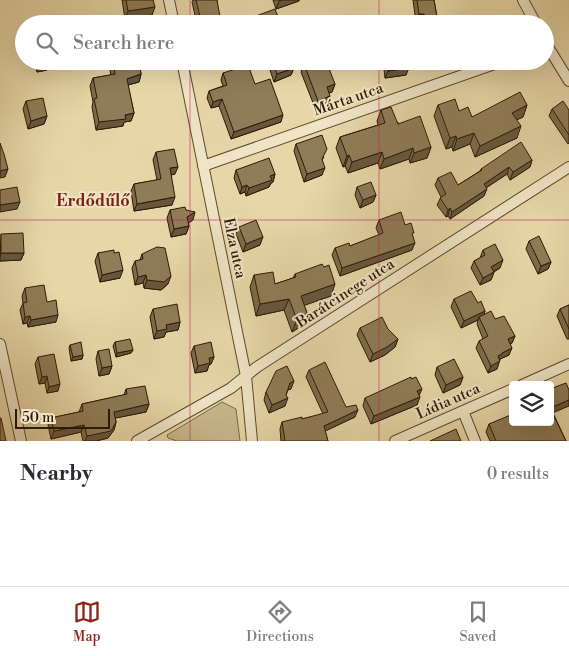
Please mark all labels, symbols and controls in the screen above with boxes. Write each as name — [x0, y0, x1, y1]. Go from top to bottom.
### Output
search box — [15, 15, 554, 70]
icon: search — [33, 29, 61, 57]
text: Search here — [73, 31, 174, 55]
street label: Márta utca — [311, 79, 386, 120]
district label: Erdődűlő — [56, 191, 130, 211]
street label: Elza utca — [219, 216, 250, 281]
street label: Barátcinege utca — [292, 254, 398, 333]
street label: Lídia utca — [413, 379, 483, 424]
map controls — [509, 381, 554, 426]
button: layers — [509, 381, 554, 426]
scale bar — [15, 406, 110, 429]
text: 50 m — [22, 409, 54, 427]
text: Nearby — [20, 461, 93, 487]
text: 0 results — [487, 464, 549, 484]
tab: Map — [73, 598, 101, 646]
tab: Directions — [246, 598, 314, 646]
tab: Saved — [459, 598, 496, 646]

